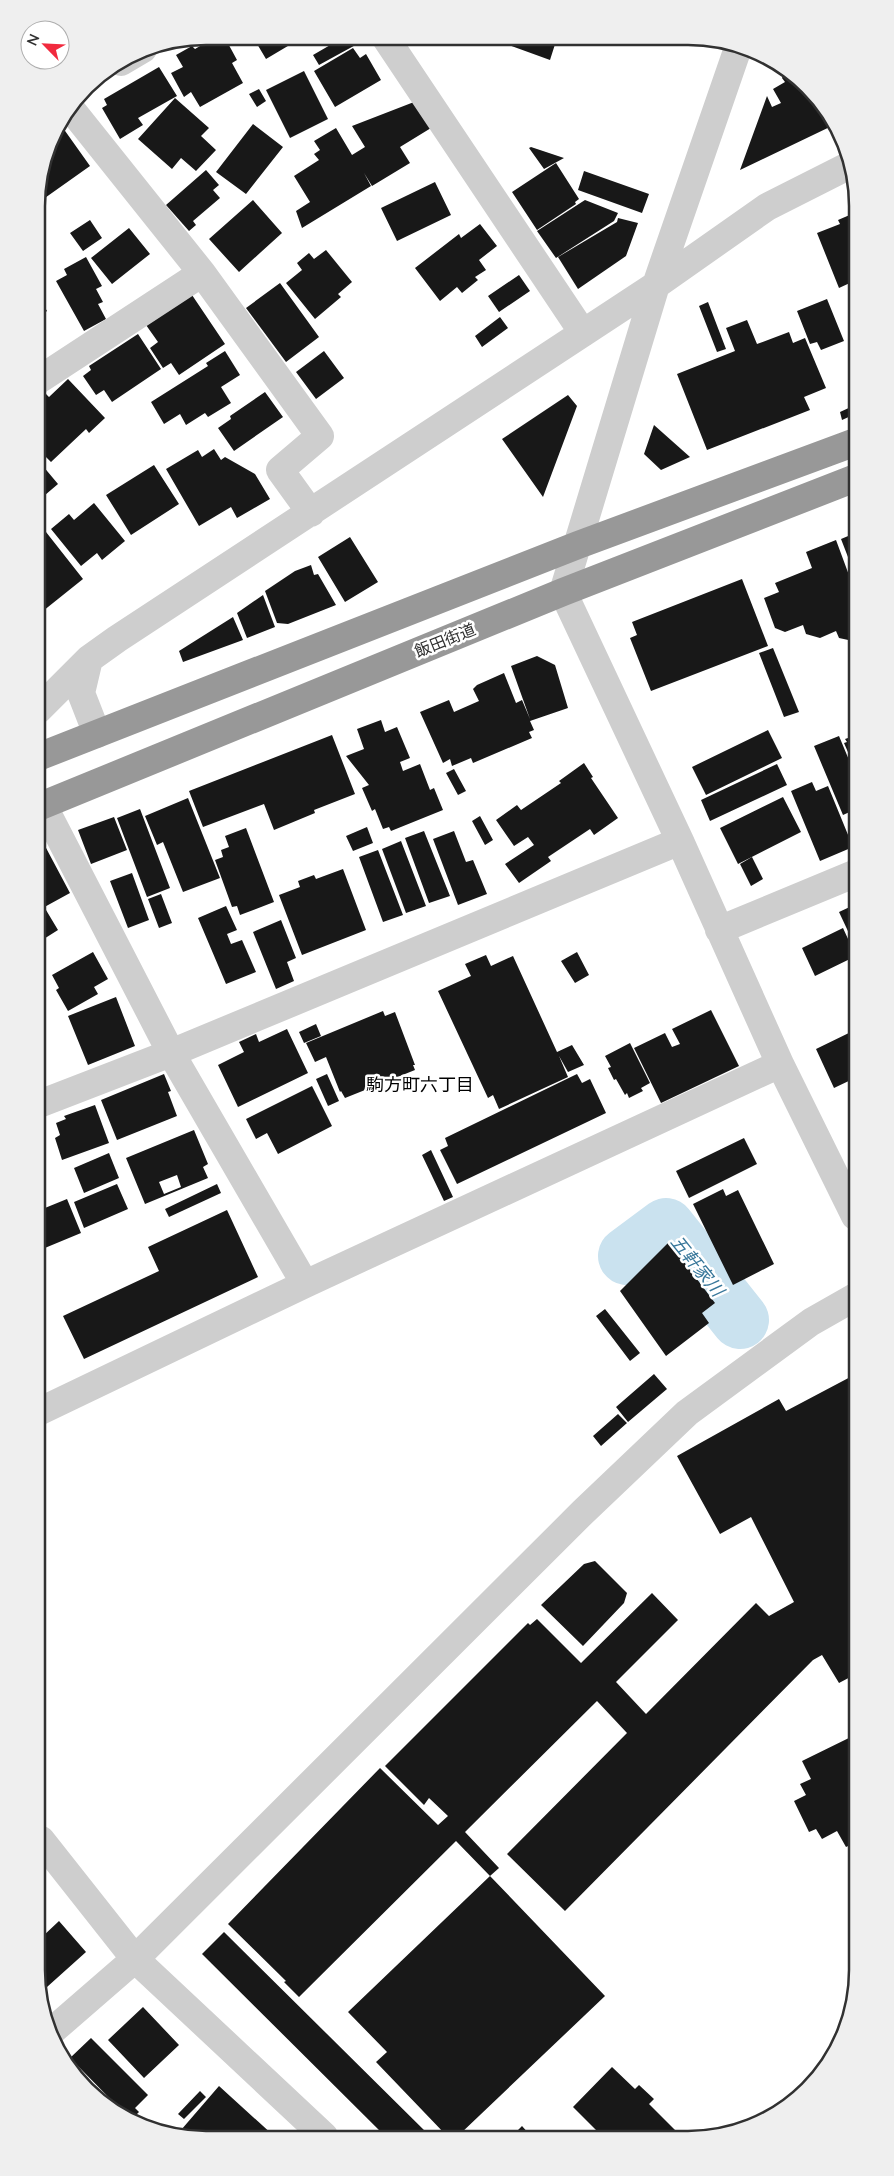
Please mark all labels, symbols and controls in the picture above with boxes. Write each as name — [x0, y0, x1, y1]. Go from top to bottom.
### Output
north arrow — [20, 20, 70, 70]
text: N — [23, 31, 43, 48]
street label: 飯田街道 — [412, 619, 478, 660]
district label: 駒方町六丁目 — [366, 1073, 474, 1095]
water label: 五軒家川 — [667, 1230, 730, 1302]

